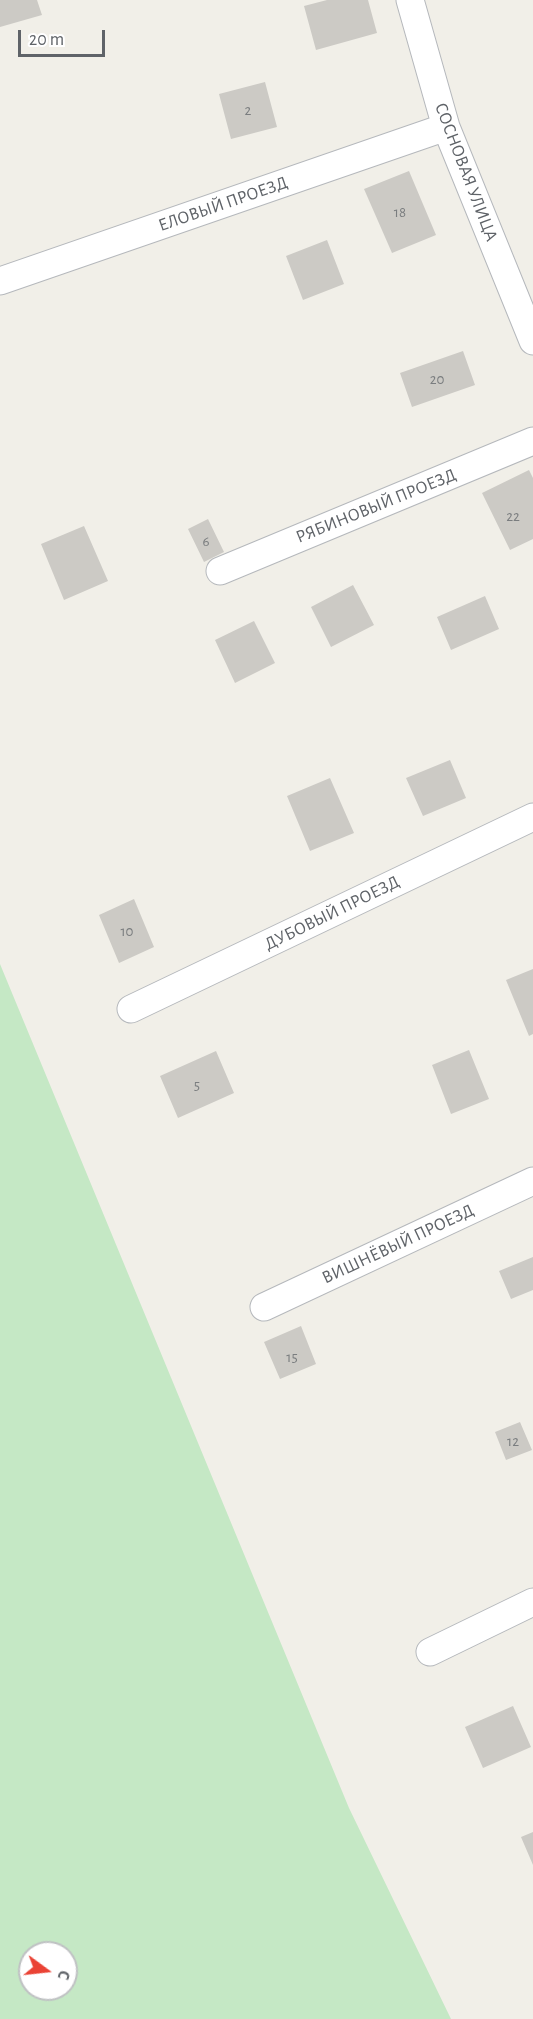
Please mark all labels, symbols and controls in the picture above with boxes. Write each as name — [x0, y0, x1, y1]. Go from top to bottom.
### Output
scale bar — [21, 18, 108, 56]
text: 20 m — [29, 31, 64, 49]
street label: СОСНОВАЯ УЛИЦА — [430, 100, 502, 244]
house number: 2 — [245, 101, 251, 119]
street label: ЕЛОВЫЙ ПРОЕЗД — [155, 172, 291, 236]
house number: 18 — [394, 203, 406, 221]
house number: 20 — [430, 370, 444, 388]
street label: РЯБИНОВЫЙ ПРОЕЗД — [293, 464, 459, 548]
house number: 22 — [506, 507, 520, 525]
house number: 6 — [202, 532, 210, 550]
street label: ДУБОВЫЙ ПРОЕЗД — [261, 871, 403, 955]
house number: 10 — [120, 922, 134, 940]
house number: 5 — [194, 1076, 200, 1094]
street label: ВИШНЁВЫЙ ПРОЕЗД — [319, 1199, 477, 1289]
house number: 15 — [286, 1348, 298, 1366]
house number: 12 — [507, 1432, 519, 1450]
north arrow — [18, 1941, 78, 2001]
text: С — [55, 1969, 72, 1981]

